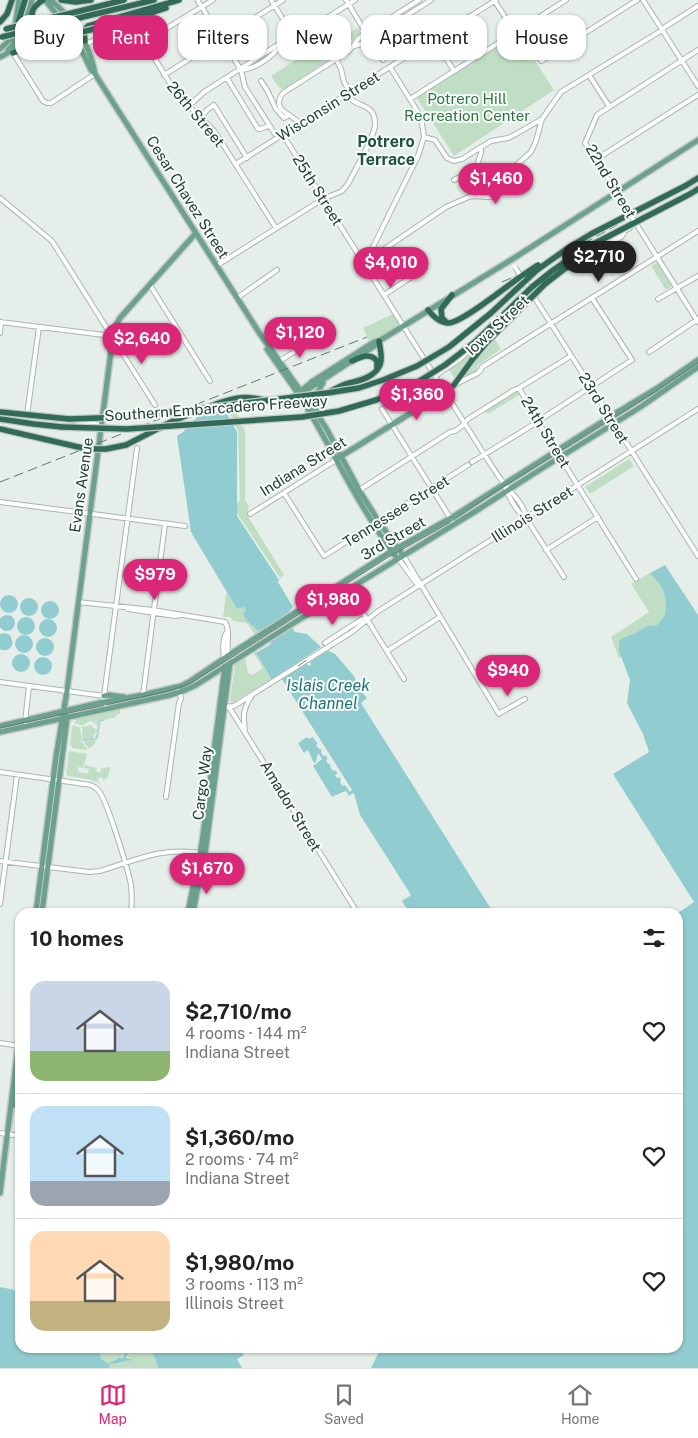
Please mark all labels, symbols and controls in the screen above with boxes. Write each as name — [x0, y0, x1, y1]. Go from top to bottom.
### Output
chip: Buy — [15, 15, 83, 60]
chip: Rent — [93, 15, 168, 60]
chip: Filters — [178, 15, 267, 60]
chip: New — [277, 15, 351, 60]
chip: Apartment — [361, 15, 487, 60]
chip: House — [497, 15, 586, 60]
street label: Wisconsin Street — [273, 67, 383, 145]
street label: 26th Street — [164, 78, 228, 150]
park label: Potrero Hill Recreation Center — [404, 90, 530, 124]
street label: Cesar Chavez Street — [143, 132, 233, 262]
district label: Potrero Terrace — [357, 132, 415, 169]
street label: 22nd Street — [582, 141, 640, 221]
street label: 25th Street — [289, 151, 347, 229]
pin: $1,460 — [455, 162, 537, 205]
text: $1,460 — [469, 169, 523, 188]
pin: $2,710 — [558, 240, 640, 283]
pin: $4,010 — [350, 246, 432, 289]
text: $2,710 — [573, 247, 625, 266]
text: $4,010 — [364, 253, 418, 272]
street label: Iowa Street — [462, 291, 532, 358]
pin: $1,120 — [259, 316, 341, 359]
pin: $2,640 — [101, 322, 183, 365]
text: $1,120 — [275, 323, 325, 342]
text: $2,640 — [114, 329, 170, 348]
street label: 23rd Street — [575, 369, 633, 447]
pin: $1,360 — [376, 378, 458, 421]
text: $1,360 — [390, 385, 444, 404]
street label: Southern Embarcadero Freeway — [104, 392, 328, 424]
street label: 24th Street — [518, 393, 574, 471]
street label: Indiana Street — [257, 433, 349, 499]
street label: Evans Avenue — [66, 436, 96, 534]
street label: Tennessee Street — [340, 471, 452, 550]
street label: Illinois Street — [488, 482, 576, 546]
street label: 3rd Street — [358, 513, 428, 563]
pin: $979 — [125, 558, 185, 601]
text: $979 — [134, 565, 176, 584]
pin: $1,980 — [292, 584, 374, 626]
text: $1,980 — [306, 590, 360, 609]
pin: $940 — [478, 654, 538, 697]
text: $940 — [487, 661, 529, 680]
water label: Islais Creek Channel — [286, 676, 370, 713]
street label: Cargo Way — [189, 745, 215, 821]
street label: Amador Street — [257, 758, 325, 855]
pin: $1,670 — [166, 852, 248, 895]
text: $1,670 — [181, 859, 233, 878]
icon: filters — [640, 924, 668, 952]
text: 10 homes — [30, 926, 124, 951]
text: $2,710/mo — [185, 999, 291, 1024]
icon: home — [70, 1001, 130, 1061]
icon: heart — [640, 1017, 668, 1045]
text: 4 rooms · 144 m² — [185, 1024, 307, 1043]
text: Indiana Street — [185, 1043, 290, 1062]
text: $1,360/mo — [185, 1125, 294, 1150]
icon: home — [70, 1126, 130, 1186]
icon: heart — [640, 1142, 668, 1170]
text: 2 rooms · 74 m² — [185, 1150, 299, 1169]
text: Indiana Street — [185, 1169, 290, 1188]
text: $1,980/mo — [185, 1250, 294, 1275]
icon: home — [70, 1251, 130, 1311]
icon: heart — [640, 1267, 668, 1295]
text: 3 rooms · 113 m² — [185, 1275, 303, 1294]
text: Illinois Street — [185, 1294, 284, 1313]
tab: Map — [98, 1381, 127, 1427]
tab: Saved — [324, 1381, 364, 1427]
tab: Home — [561, 1381, 600, 1427]

